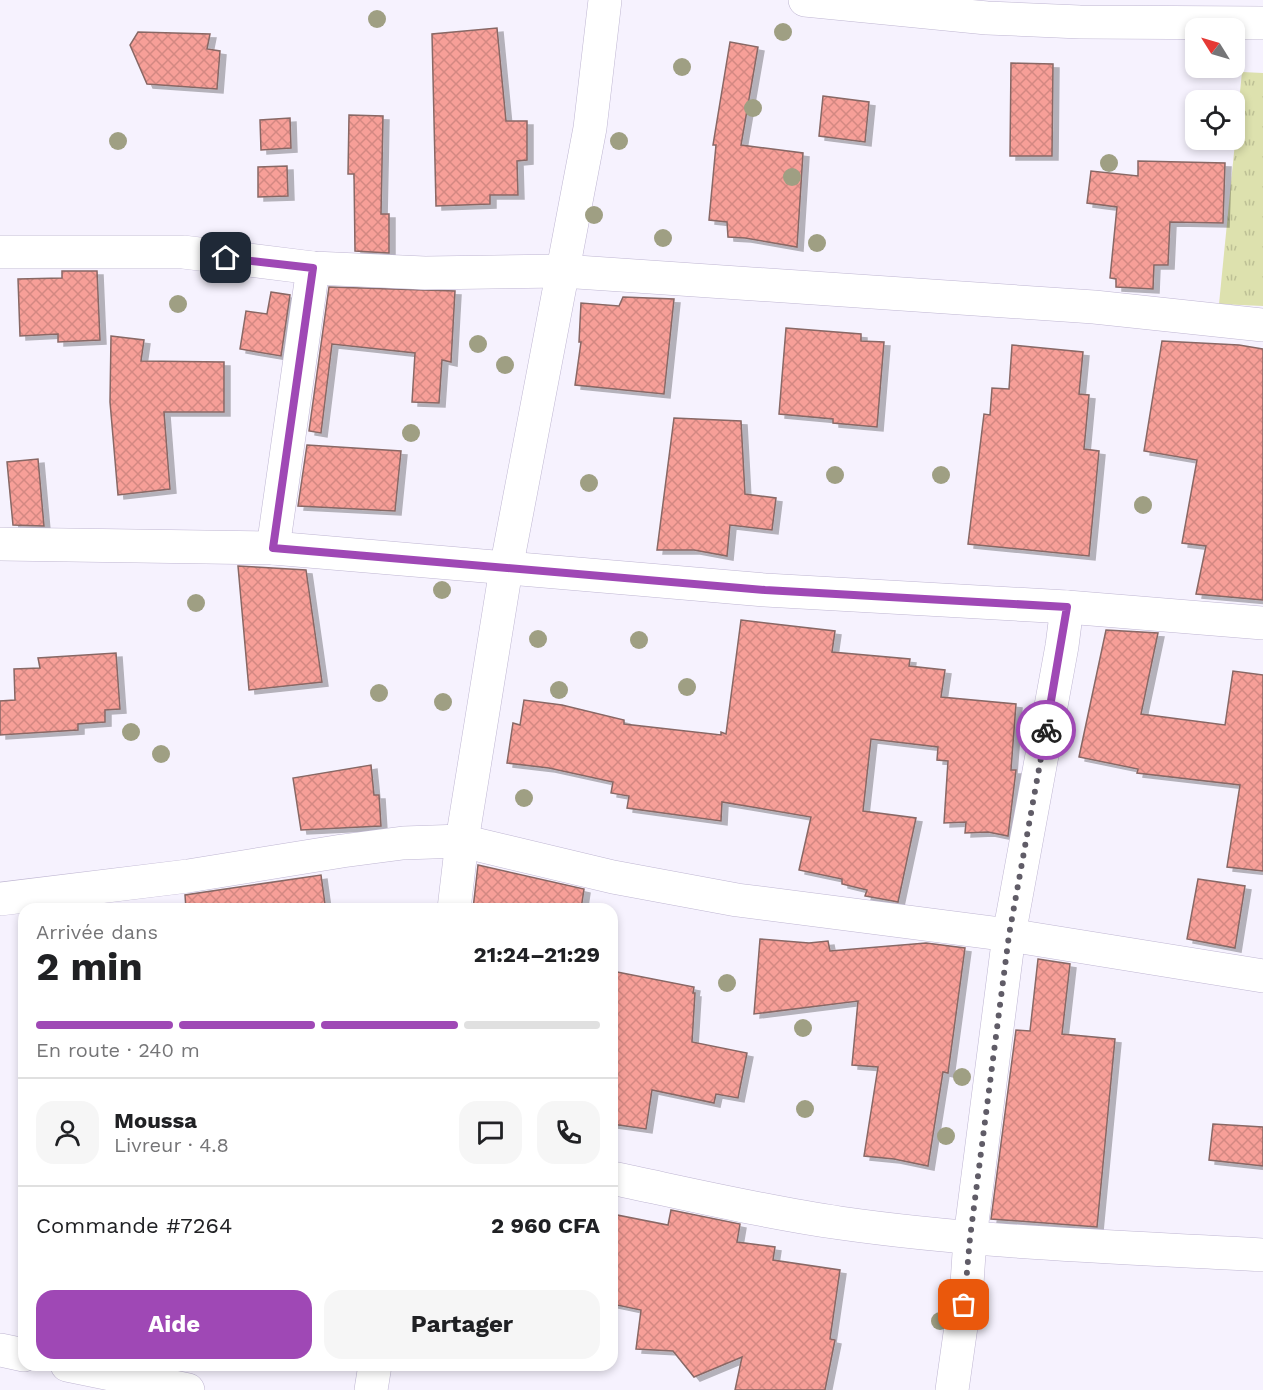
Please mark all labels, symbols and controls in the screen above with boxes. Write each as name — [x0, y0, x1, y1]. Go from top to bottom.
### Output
north arrow — [1185, 18, 1245, 78]
map controls — [1185, 18, 1245, 150]
button: locate — [1185, 90, 1245, 150]
pin — [200, 232, 251, 283]
icon: home — [209, 241, 242, 274]
courier — [1016, 700, 1076, 760]
icon: bike — [1030, 714, 1063, 747]
text: Arrivée dans — [36, 920, 158, 944]
text: 21:24–21:29 — [474, 942, 600, 967]
text: 2 min — [36, 944, 143, 989]
text: En route · 240 m — [36, 1038, 200, 1062]
button: person — [36, 1101, 99, 1164]
button: chat — [459, 1101, 522, 1164]
button: phone — [537, 1101, 600, 1164]
text: Moussa — [114, 1108, 197, 1133]
text: Livreur · 4.8 — [114, 1133, 229, 1157]
text: Commande #7264 — [36, 1213, 232, 1238]
text: 2 960 CFA — [491, 1213, 600, 1238]
pin — [938, 1279, 989, 1330]
icon: bag — [947, 1288, 980, 1321]
button: Aide — [36, 1290, 312, 1359]
button: Partager — [324, 1290, 600, 1359]

